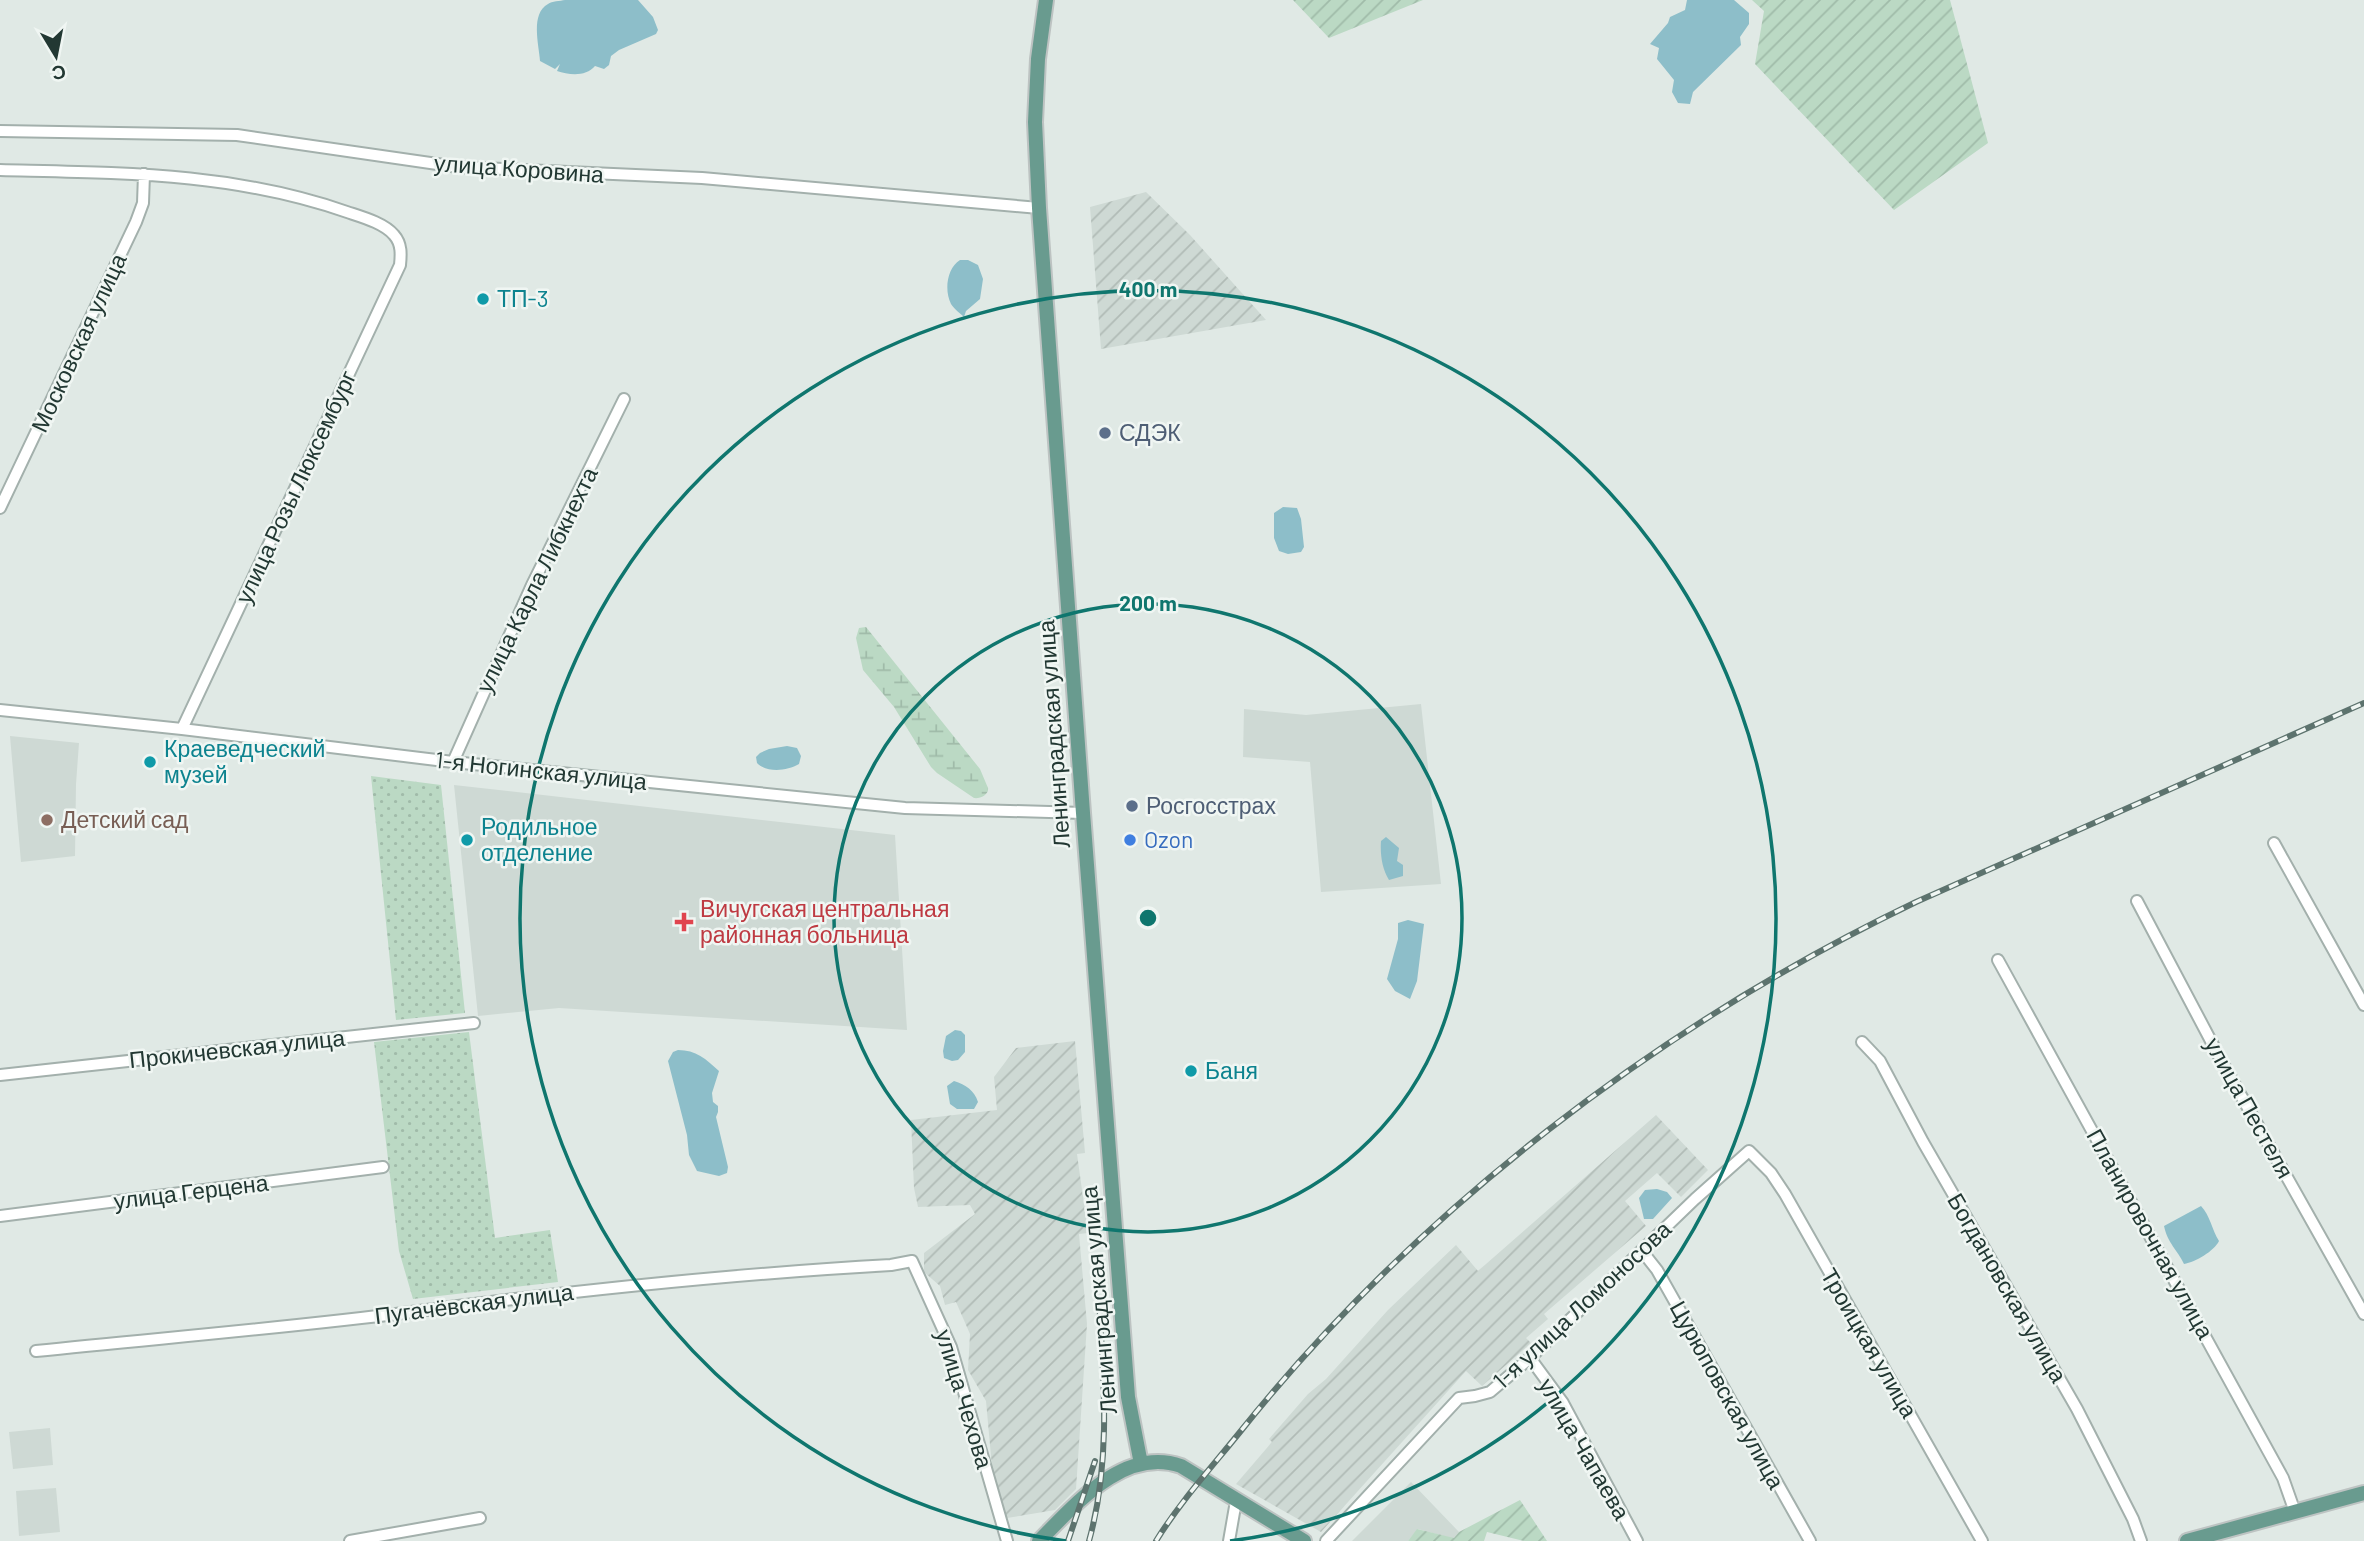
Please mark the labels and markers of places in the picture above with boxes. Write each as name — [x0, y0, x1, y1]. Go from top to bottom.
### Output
place label: ТП-3 — [497, 284, 549, 312]
marker: ТП-3 — [475, 291, 491, 307]
place label: СДЭК — [1119, 418, 1181, 446]
marker: СДЭК — [1097, 425, 1113, 441]
place label: Краеведческий музей — [164, 734, 325, 788]
marker: Краеведческий музей — [142, 754, 158, 770]
place label: Росгосстрах — [1146, 791, 1276, 819]
marker: Росгосстрах — [1124, 798, 1140, 814]
place label: Детский сад — [61, 805, 189, 833]
marker: Детский сад — [39, 812, 55, 828]
place label: Родильное отделение — [481, 812, 598, 866]
place label: Ozon — [1144, 825, 1193, 853]
marker: Родильное отделение — [459, 832, 475, 848]
marker: Ozon — [1122, 832, 1138, 848]
place label: Вичугская центральная районная больница — [700, 894, 949, 948]
centre of rings — [1136, 906, 1160, 930]
marker: Вичугская центральная районная больница — [674, 912, 694, 932]
place label: Баня — [1205, 1056, 1258, 1084]
marker: Баня — [1183, 1063, 1199, 1079]

